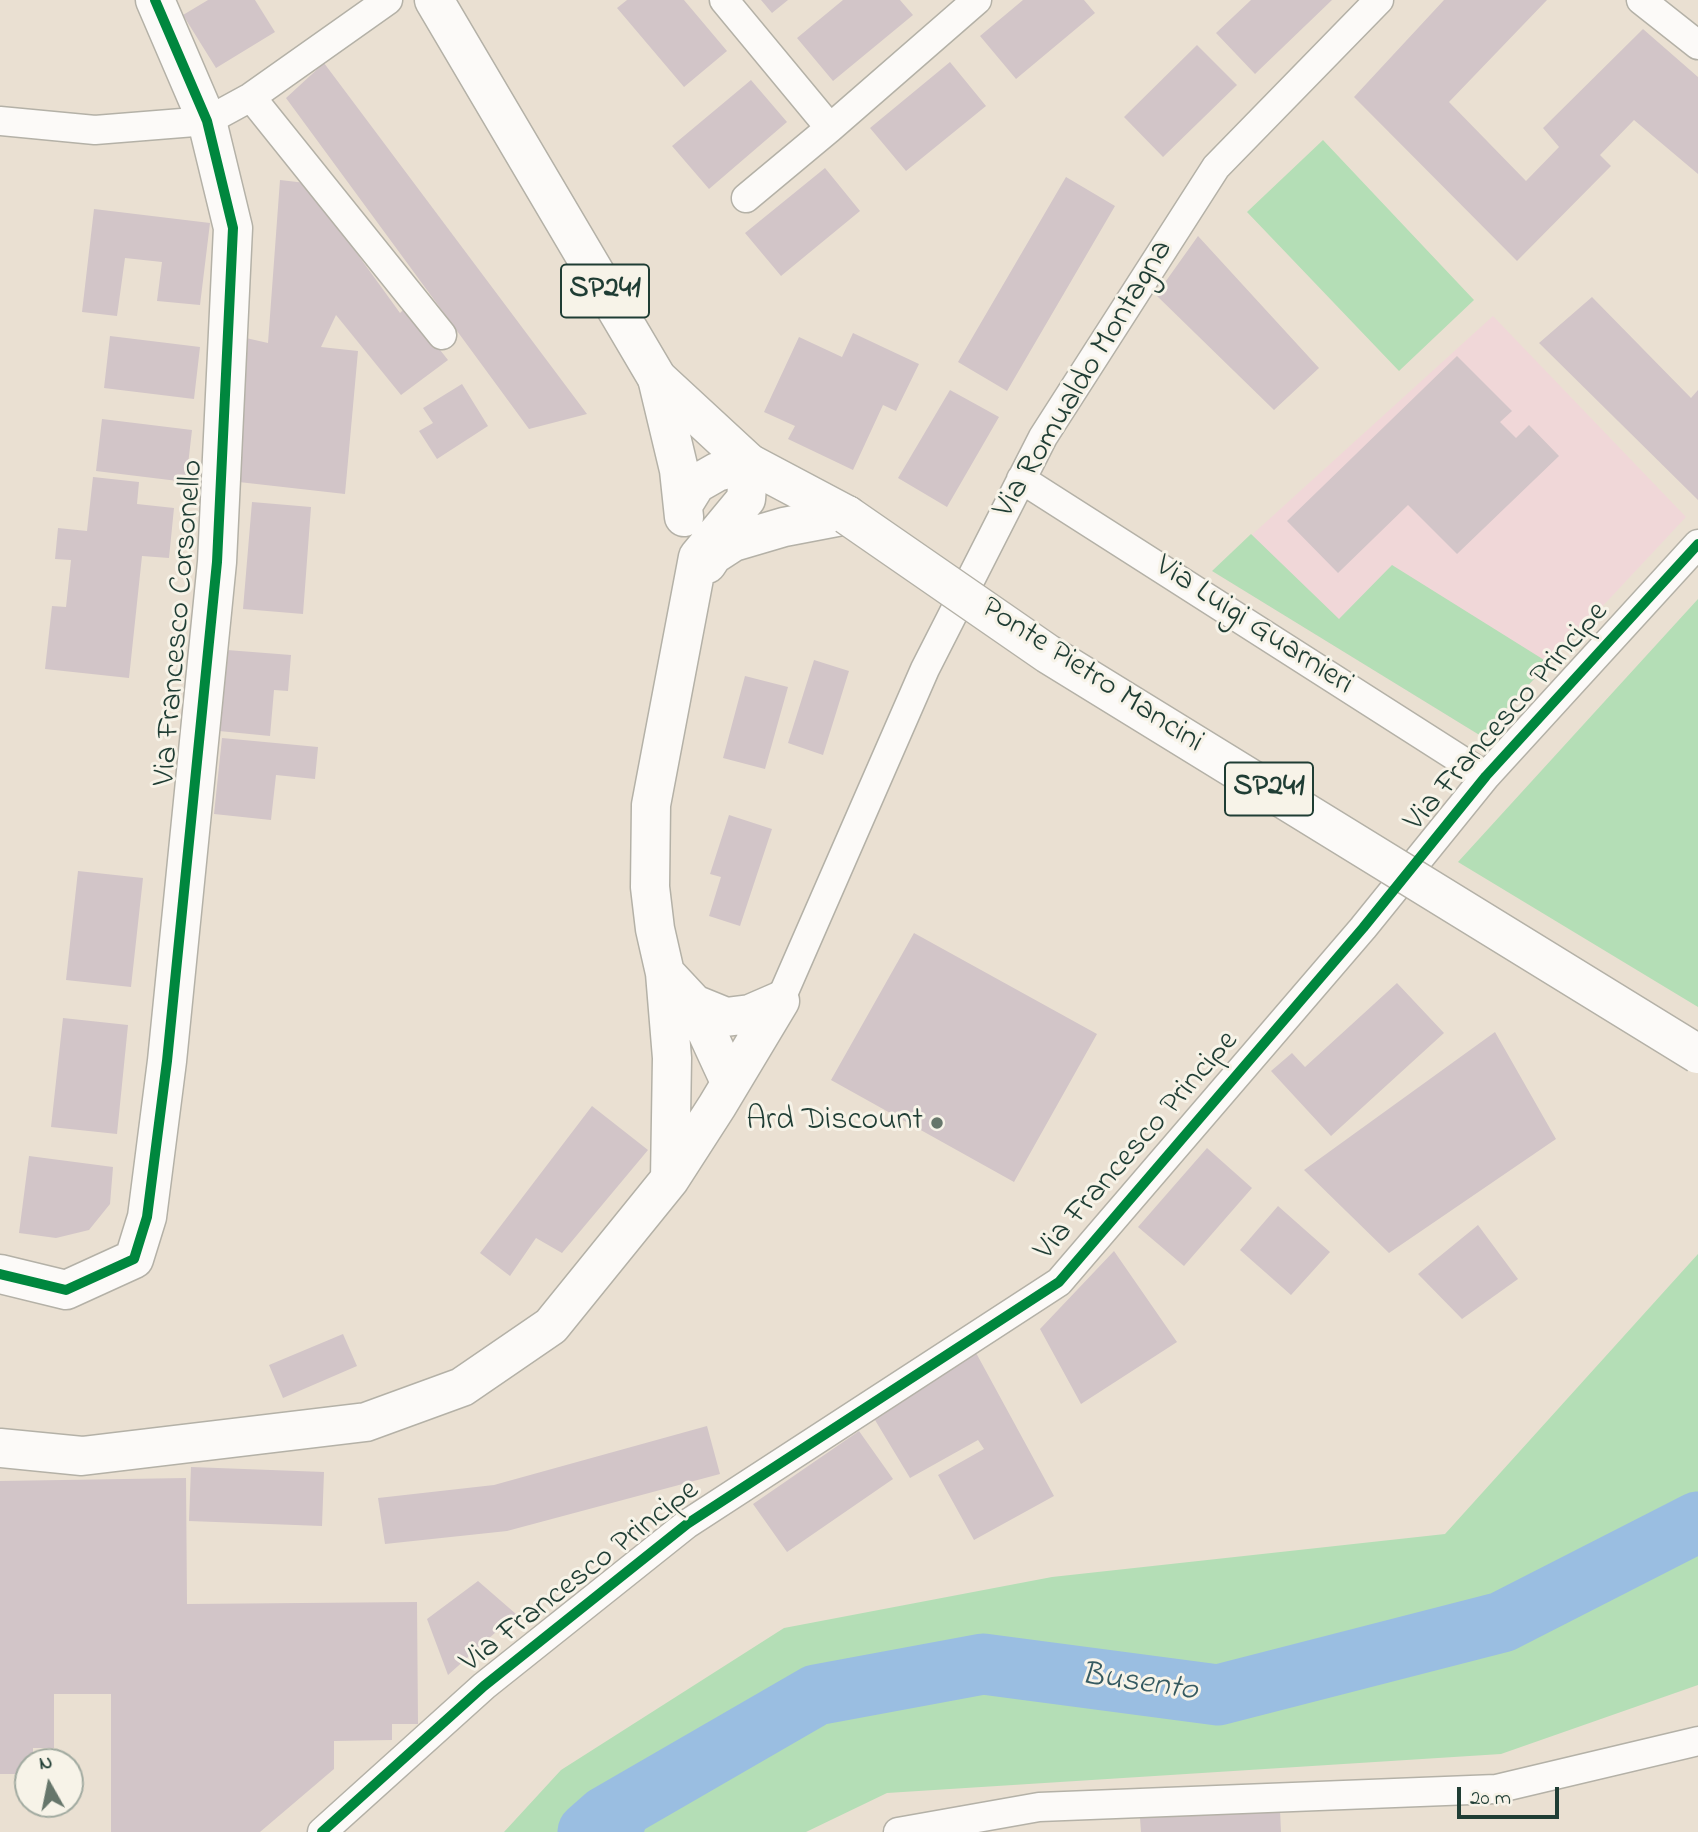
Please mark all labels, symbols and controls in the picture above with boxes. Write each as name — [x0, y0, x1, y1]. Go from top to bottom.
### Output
street label: Via Romualdo Montagna — [987, 234, 1183, 526]
road number: SP241 — [561, 264, 649, 318]
street label: Via Francesco Corsonello — [148, 458, 214, 788]
street label: Via Luigi Guarnieri — [1147, 549, 1359, 705]
street label: Ponte Pietro Mancini — [972, 591, 1210, 763]
street label: Via Francesco Principe — [1398, 595, 1618, 841]
road number: SP241 — [1225, 762, 1313, 816]
street label: Via Francesco Principe — [1028, 1024, 1248, 1270]
place label: Ard Discount — [746, 1104, 923, 1142]
marker: Ard Discount — [929, 1115, 945, 1131]
street label: Via Francesco Principe — [454, 1473, 708, 1683]
water label: Busento — [1078, 1657, 1200, 1713]
north arrow — [14, 1748, 84, 1818]
text: N — [37, 1749, 54, 1778]
scale bar — [1460, 1772, 1562, 1816]
text: 20 m — [1470, 1784, 1511, 1814]

